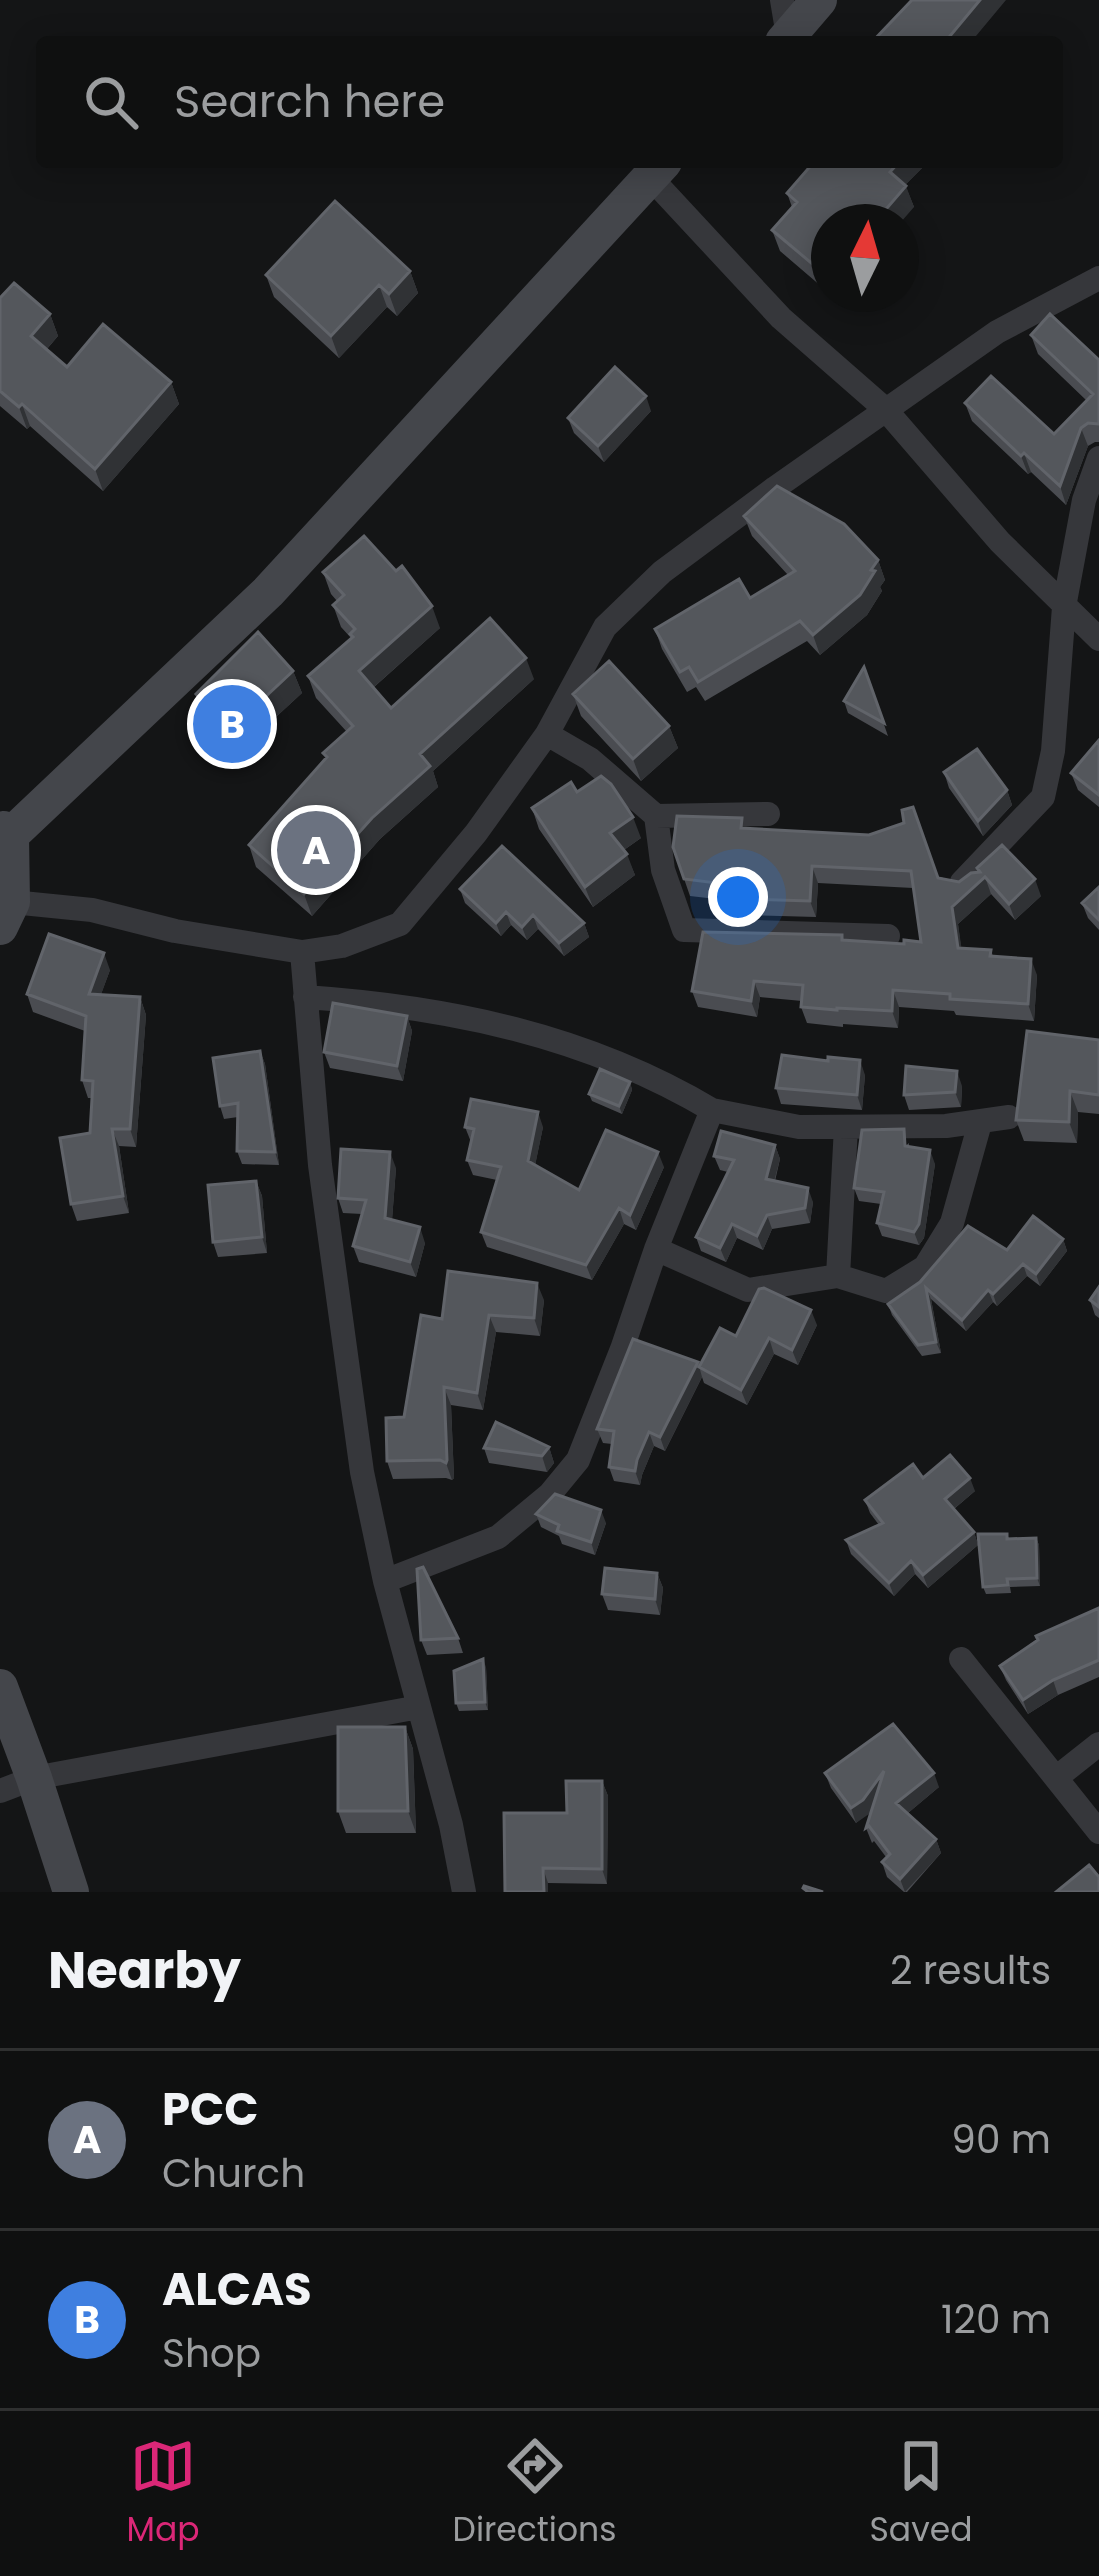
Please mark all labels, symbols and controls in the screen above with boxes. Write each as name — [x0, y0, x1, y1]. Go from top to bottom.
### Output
search box — [36, 36, 1063, 168]
icon: search — [78, 69, 144, 135]
text: Search here — [174, 70, 445, 133]
north arrow — [811, 204, 919, 312]
pin: B — [193, 679, 271, 769]
pin: A — [277, 805, 355, 895]
your location — [708, 867, 768, 927]
text: Nearby — [48, 1934, 241, 2006]
text: 2 results — [890, 1943, 1051, 1998]
text: PCC — [162, 2078, 259, 2141]
text: A — [73, 2112, 101, 2167]
text: 90 m — [951, 2112, 1051, 2167]
text: Church — [162, 2146, 305, 2201]
text: ALCAS — [162, 2258, 312, 2321]
text: B — [74, 2292, 100, 2347]
text: 120 m — [941, 2292, 1051, 2347]
text: Shop — [162, 2326, 261, 2381]
tab: Map — [127, 2433, 200, 2555]
tab: Directions — [453, 2433, 616, 2555]
tab: Saved — [870, 2433, 972, 2555]

